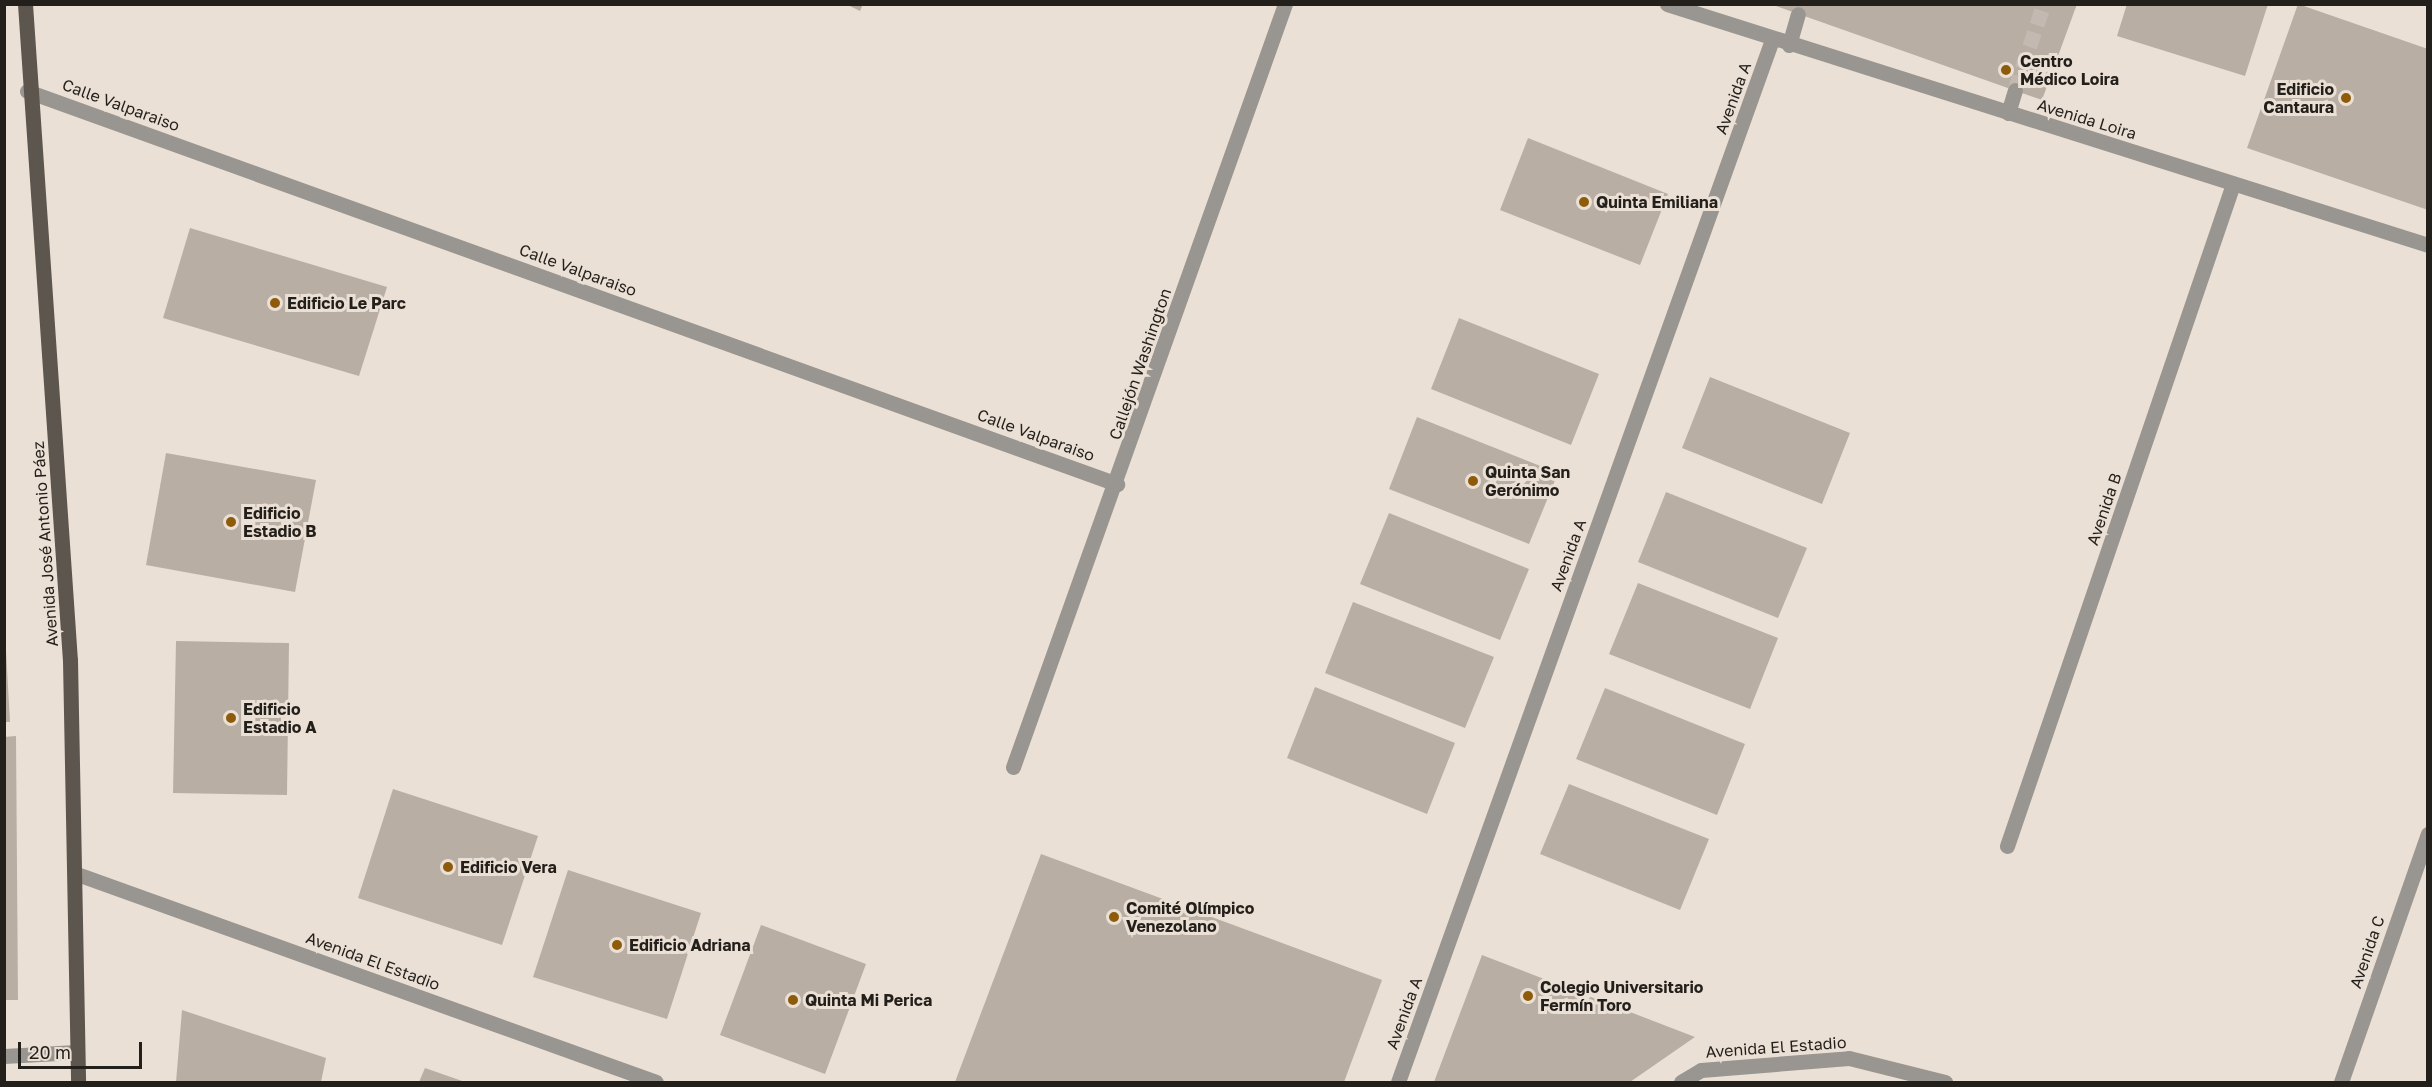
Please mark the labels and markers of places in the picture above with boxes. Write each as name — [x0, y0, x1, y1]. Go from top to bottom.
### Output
place label: Centro Médico Loira — [2020, 51, 2119, 89]
marker: Centro Médico Loira — [1997, 61, 2015, 79]
place label: Edificio Cantaura — [2263, 79, 2334, 117]
marker: Edificio Cantaura — [2339, 91, 2353, 105]
place label: Quinta Emiliana — [1596, 192, 1718, 212]
marker: Quinta Emiliana — [1577, 195, 1591, 209]
place label: Edificio Le Parc — [287, 293, 406, 313]
marker: Edificio Le Parc — [268, 296, 282, 310]
place label: Quinta San Gerónimo — [1485, 462, 1570, 500]
marker: Quinta San Gerónimo — [1466, 474, 1480, 488]
place label: Edificio Estadio B — [243, 503, 317, 541]
marker: Edificio Estadio B — [224, 515, 238, 529]
place label: Edificio Estadio A — [243, 699, 317, 737]
marker: Edificio Estadio A — [224, 711, 238, 725]
place label: Edificio Vera — [460, 857, 557, 877]
marker: Edificio Vera — [441, 860, 455, 874]
place label: Comité Olímpico Venezolano — [1126, 898, 1254, 936]
marker: Comité Olímpico Venezolano — [1107, 910, 1121, 924]
place label: Edificio Adriana — [629, 935, 750, 955]
marker: Edificio Adriana — [610, 938, 624, 952]
place label: Colegio Universitario Fermín Toro — [1540, 977, 1703, 1015]
marker: Colegio Universitario Fermín Toro — [1521, 989, 1535, 1003]
place label: Quinta Mi Perica — [805, 990, 932, 1010]
marker: Quinta Mi Perica — [786, 993, 800, 1007]

